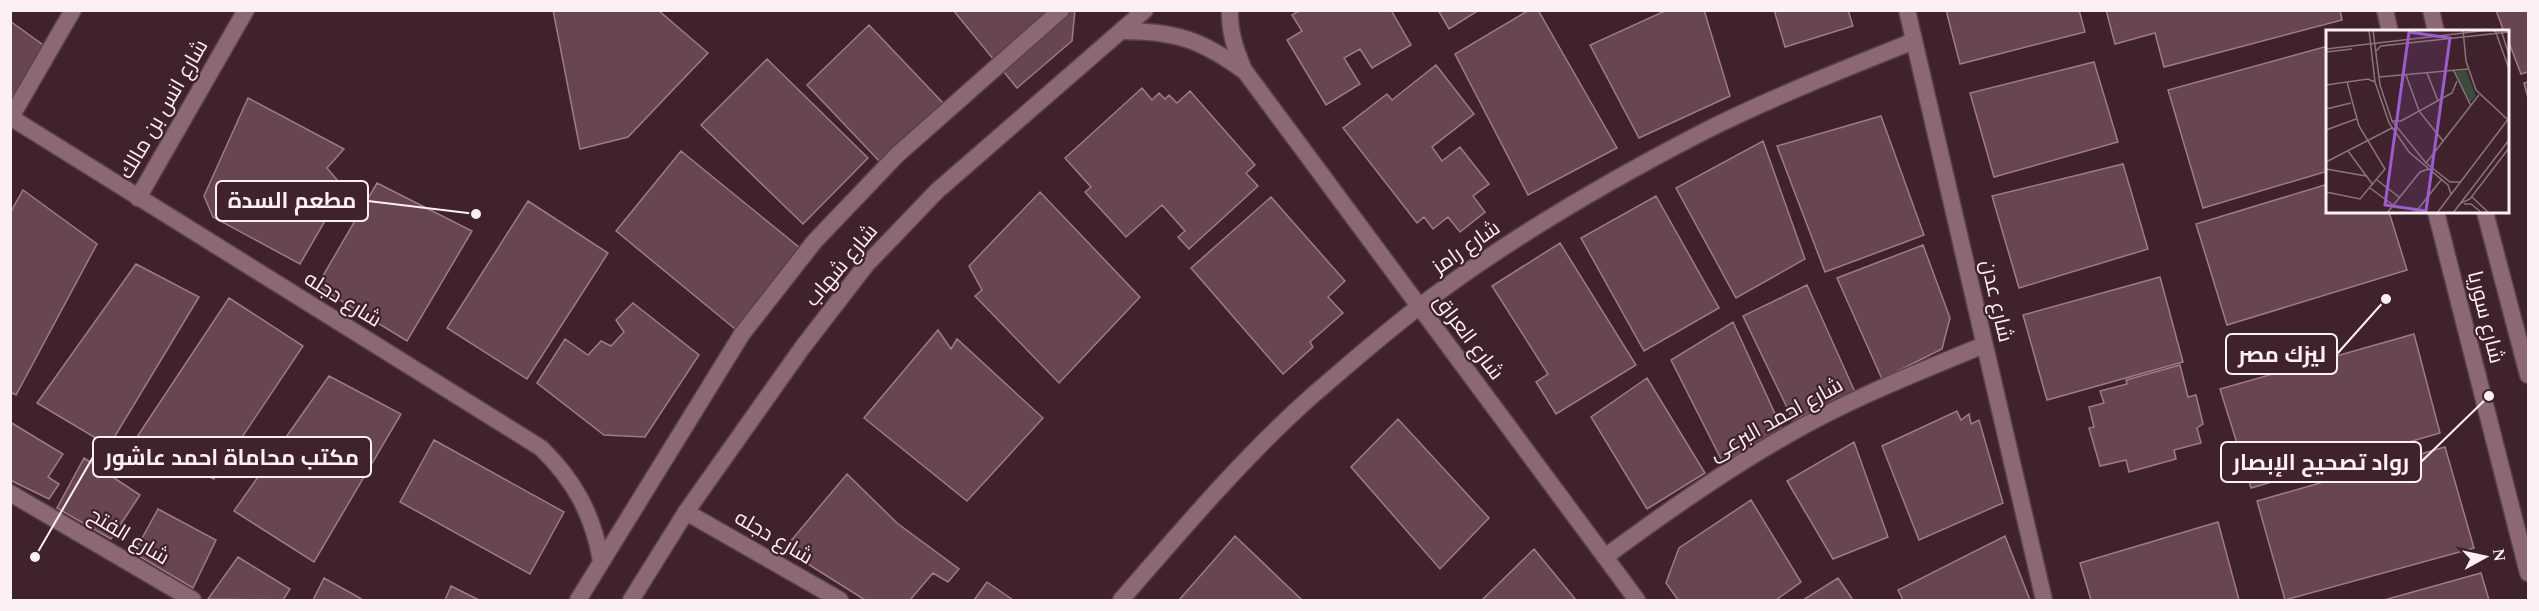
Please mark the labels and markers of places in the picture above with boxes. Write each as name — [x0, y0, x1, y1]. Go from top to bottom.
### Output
callout: مطعم السدة — [216, 181, 368, 221]
callout: ليزك مصر — [2226, 334, 2337, 374]
callout: مكتب محاماة احمد عاشور — [93, 437, 371, 477]
callout: رواد تصحيح الإبصار — [2221, 442, 2421, 482]

